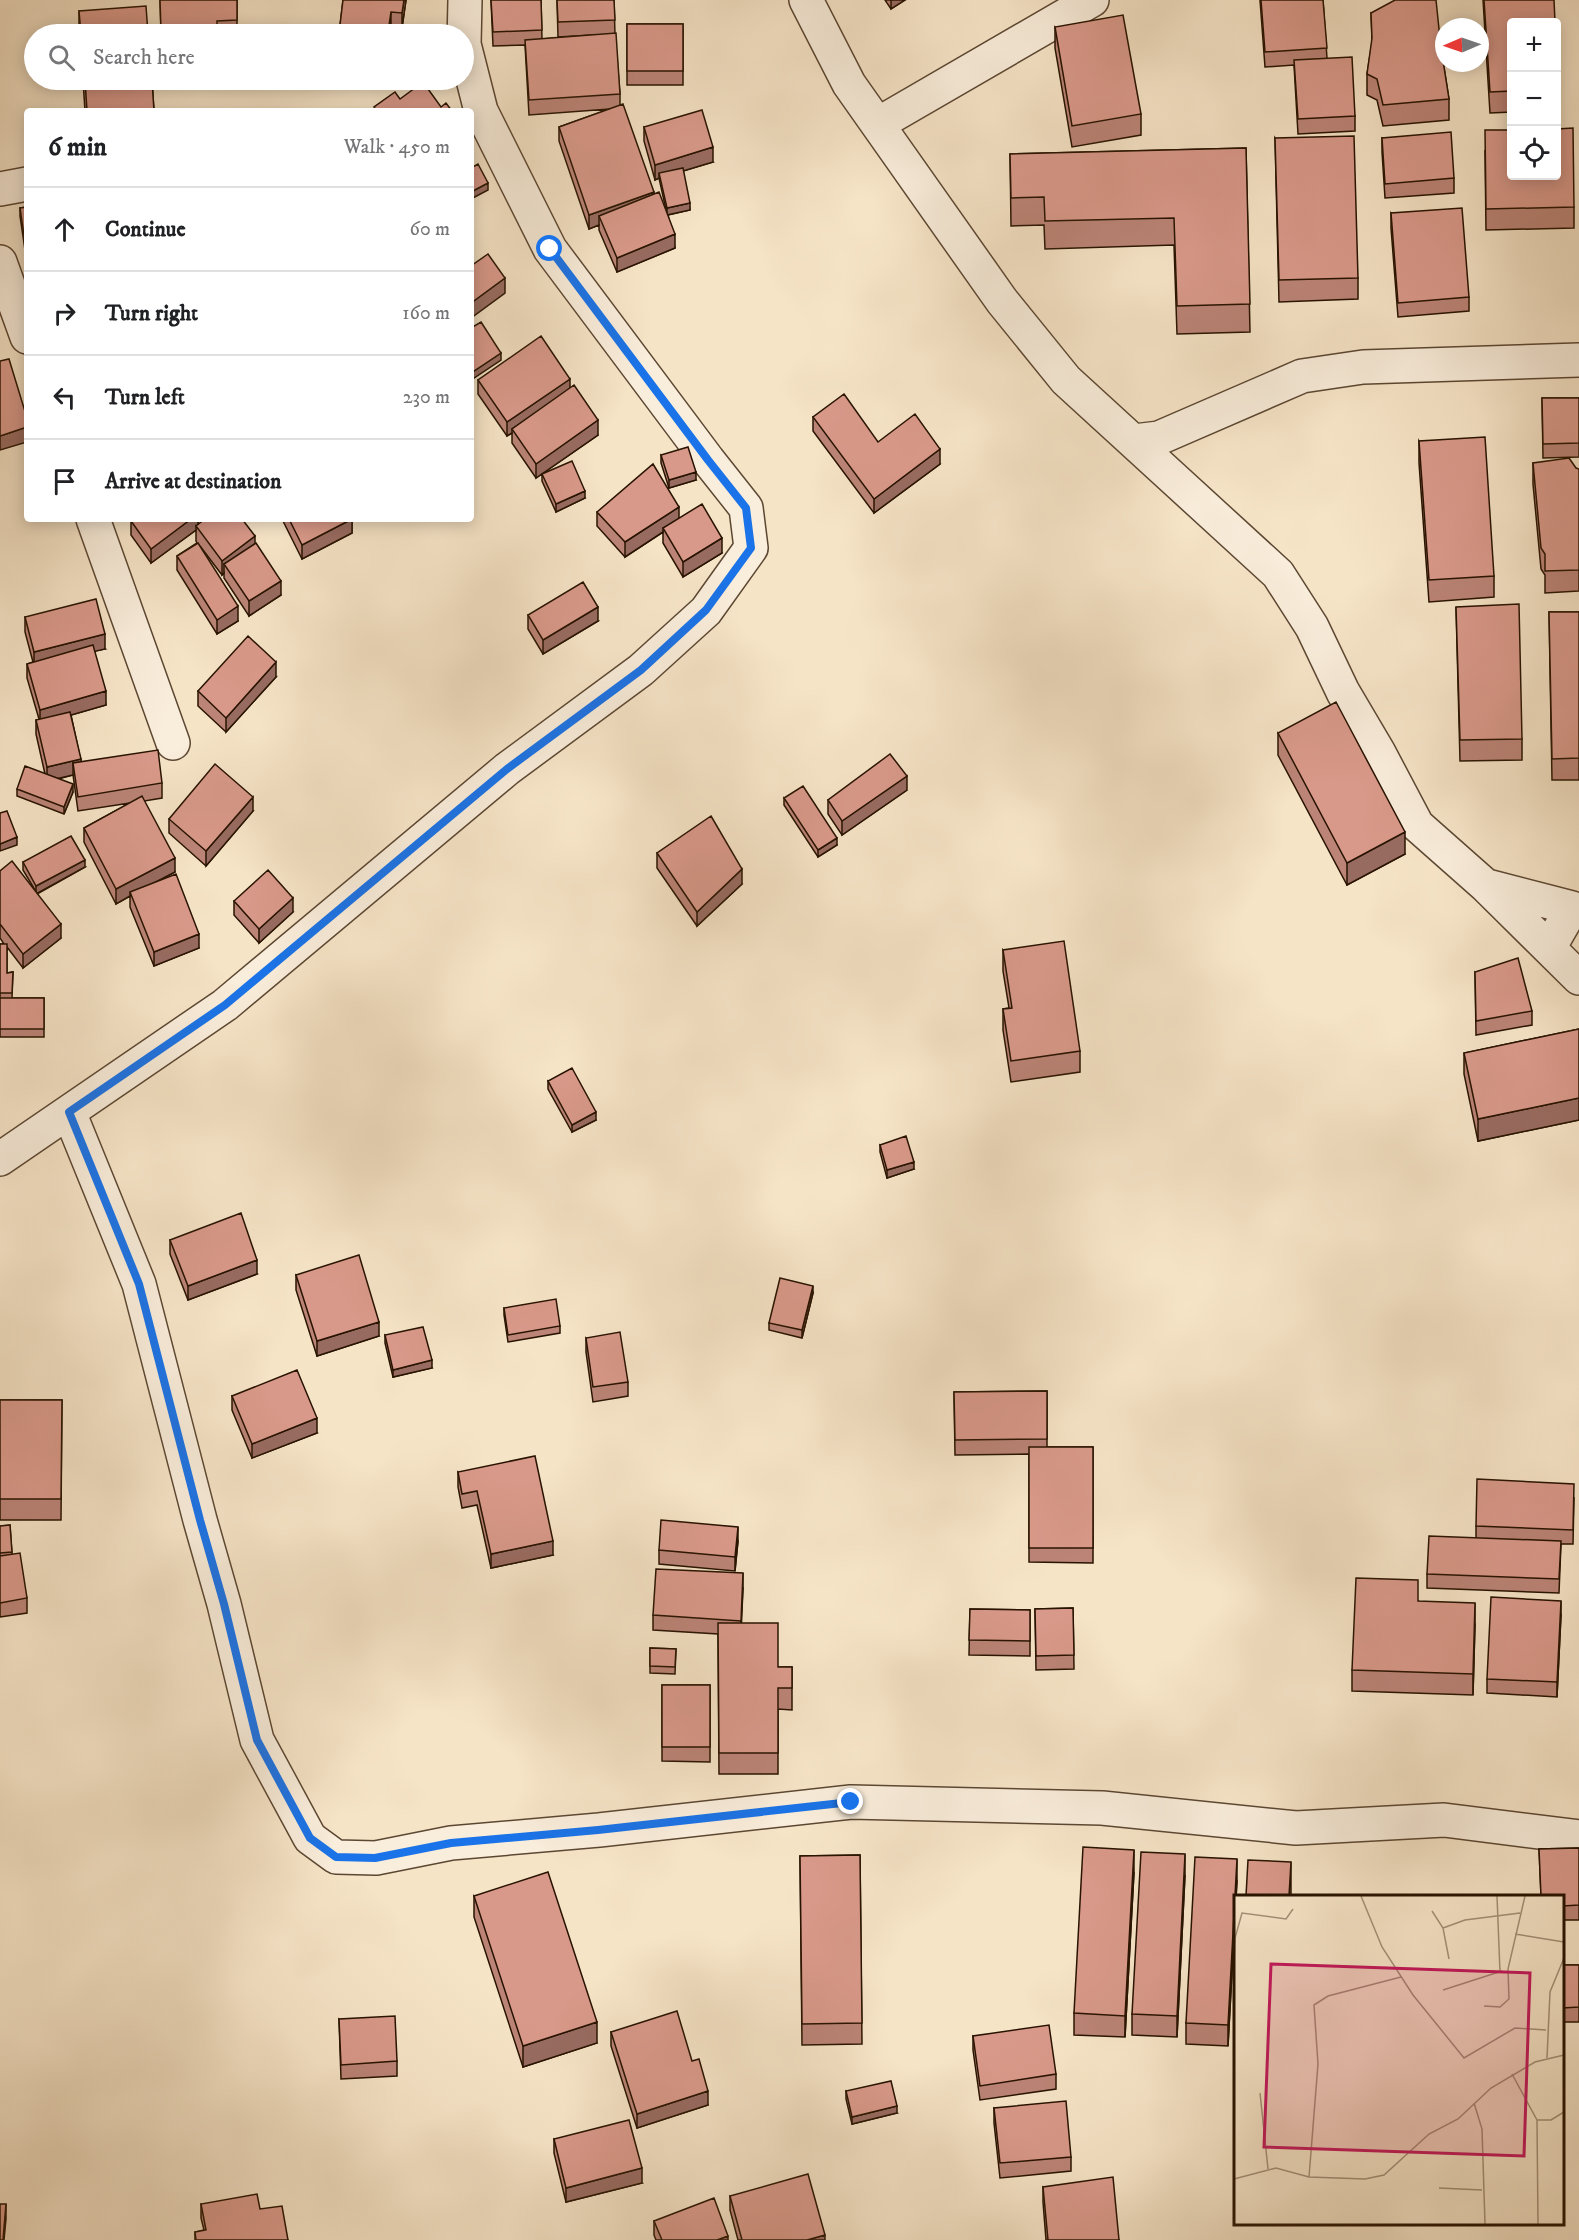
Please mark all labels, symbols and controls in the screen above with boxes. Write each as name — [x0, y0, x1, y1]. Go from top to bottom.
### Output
north arrow — [1435, 18, 1489, 72]
map controls — [1507, 18, 1561, 180]
button: + — [1507, 18, 1561, 72]
search box — [24, 24, 474, 90]
icon: search — [45, 41, 78, 74]
text: Search here — [93, 44, 195, 71]
button: − — [1507, 72, 1561, 126]
button: locate — [1507, 126, 1561, 180]
text: 6 min — [48, 131, 107, 164]
text: Walk · 450 m — [344, 135, 450, 160]
icon: ahead — [48, 213, 81, 246]
text: Continue — [105, 216, 186, 243]
text: 60 m — [410, 217, 450, 242]
route start — [536, 235, 562, 261]
icon: right — [48, 297, 81, 330]
text: Turn right — [105, 300, 198, 327]
text: 160 m — [402, 301, 450, 326]
icon: left — [48, 381, 81, 414]
text: Turn left — [105, 384, 185, 411]
text: 230 m — [403, 385, 450, 410]
icon: arrive — [48, 465, 81, 498]
text: Arrive at destination — [105, 468, 282, 495]
route end — [837, 1788, 863, 1814]
inset map — [1234, 1895, 1564, 2225]

